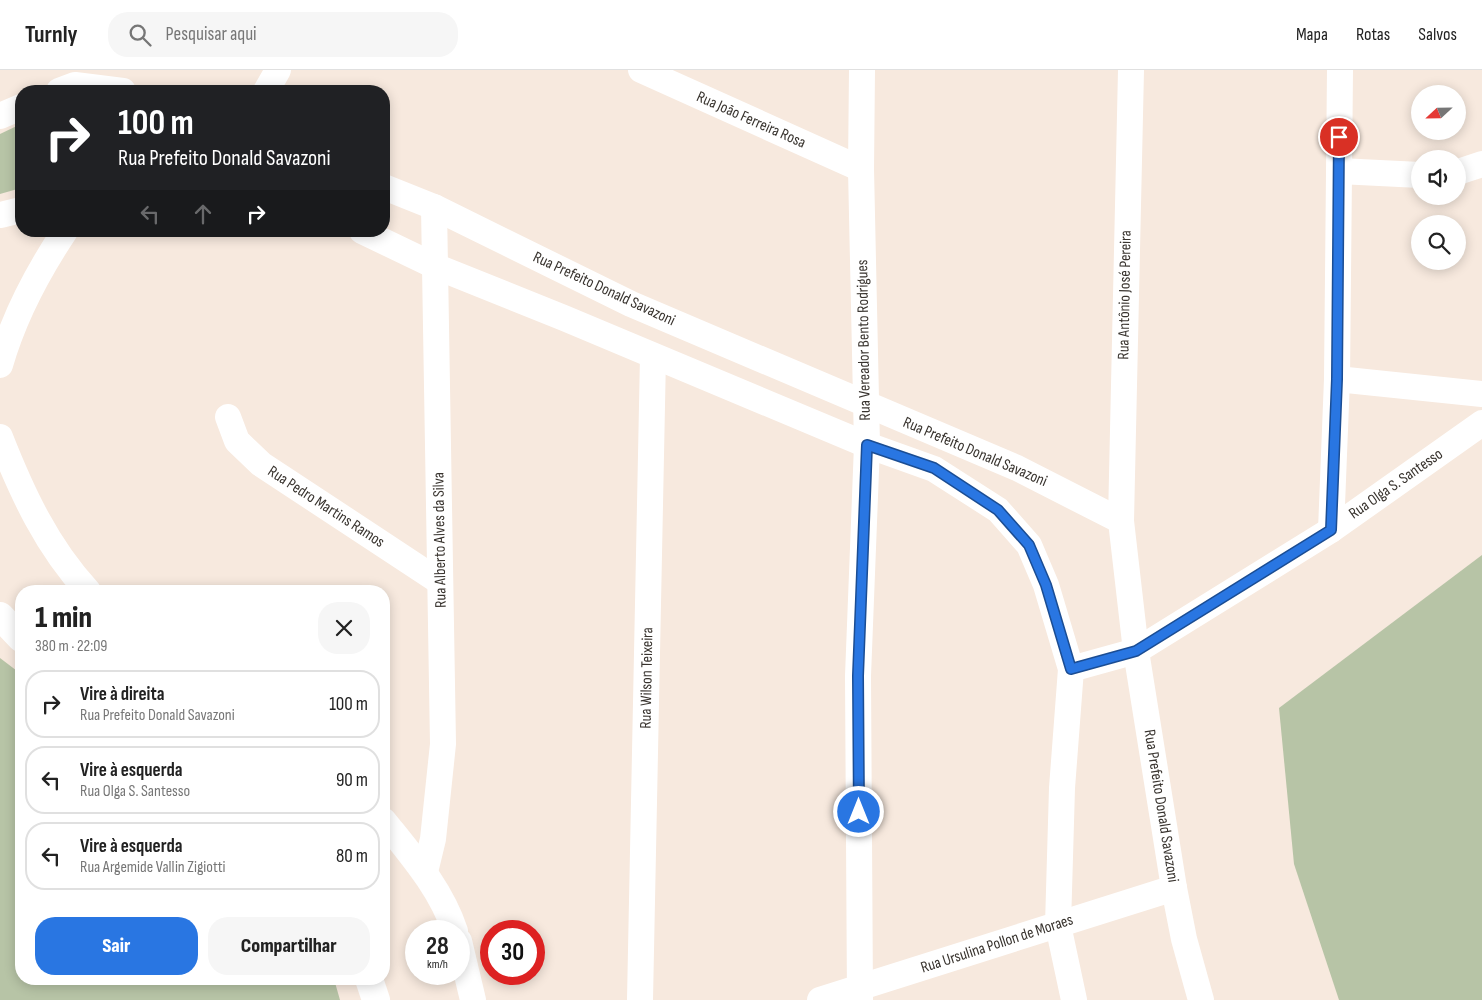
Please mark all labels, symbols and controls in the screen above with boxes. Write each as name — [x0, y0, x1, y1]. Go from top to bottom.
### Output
search box — [108, 12, 458, 57]
text: Turnly — [25, 20, 78, 49]
icon: search — [126, 21, 154, 49]
text: Pesquisar aqui — [166, 23, 257, 46]
text: Mapa — [1296, 24, 1328, 45]
text: Rotas — [1356, 24, 1390, 45]
text: Salvos — [1418, 24, 1457, 45]
north arrow — [1411, 85, 1466, 140]
map controls — [1411, 85, 1466, 270]
street label: Rua João Ferreira Rosa — [694, 87, 808, 153]
text: 100 m — [118, 102, 194, 145]
icon: right — [35, 105, 100, 170]
pin — [1318, 116, 1360, 158]
icon: arrive — [1325, 123, 1353, 151]
text: Rua Prefeito Donald Savazoni — [118, 145, 331, 172]
button: sound — [1411, 150, 1466, 205]
icon: left — [136, 200, 164, 228]
icon: ahead — [189, 200, 217, 228]
icon: right — [242, 200, 270, 228]
button: search — [1411, 215, 1466, 270]
street label: Rua Antônio José Pereira — [1114, 230, 1136, 360]
street label: Rua Prefeito Donald Savazoni — [530, 248, 678, 330]
street label: Rua Vereador Bento Rodrigues — [853, 259, 875, 421]
street label: Rua Prefeito Donald Savazoni — [900, 413, 1050, 491]
street label: Rua Olga S. Santesso — [1345, 445, 1447, 523]
street label: Rua Pedro Martins Ramos — [264, 462, 388, 552]
street label: Rua Alberto Alves da Silva — [429, 472, 451, 608]
text: 1 min — [35, 600, 92, 636]
button: close — [318, 602, 370, 654]
street label: Rua Wilson Teixeira — [637, 627, 657, 729]
text: 380 m · 22:09 — [35, 637, 107, 656]
text: Vire à direita — [80, 683, 164, 706]
icon: right — [37, 690, 65, 718]
text: 100 m — [329, 693, 368, 716]
text: Rua Prefeito Donald Savazoni — [80, 706, 235, 725]
street label: Rua Prefeito Donald Savazoni — [1140, 728, 1182, 884]
text: Vire à esquerda — [80, 759, 182, 782]
icon: left — [37, 766, 65, 794]
text: 90 m — [336, 769, 368, 792]
text: Rua Olga S. Santesso — [80, 782, 190, 801]
position arrow — [832, 785, 884, 837]
text: Vire à esquerda — [80, 835, 182, 858]
icon: left — [37, 842, 65, 870]
text: 80 m — [336, 845, 368, 868]
text: Rua Argemide Vallin Zigiotti — [80, 858, 226, 877]
street label: Rua Ursulina Pollon de Moraes — [918, 910, 1076, 978]
button: Sair — [35, 917, 198, 975]
button: Compartilhar — [208, 917, 370, 975]
speed limit sign: 30 — [480, 920, 545, 985]
text: 28 — [426, 931, 449, 962]
text: km/h — [427, 957, 448, 972]

